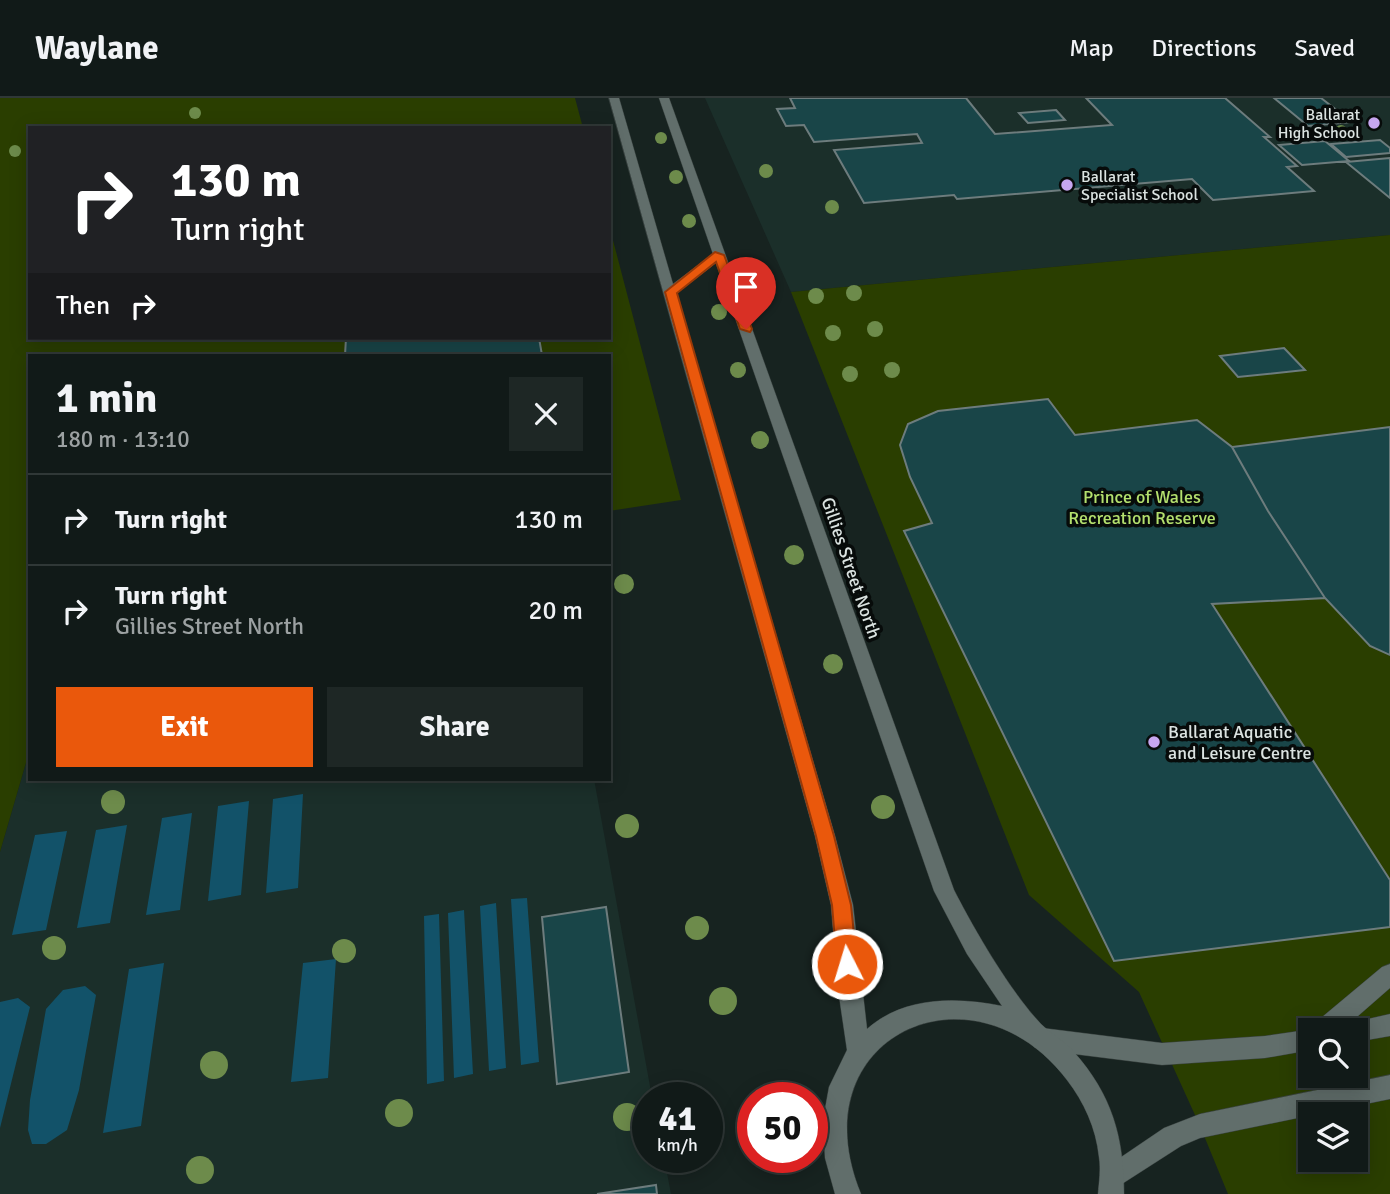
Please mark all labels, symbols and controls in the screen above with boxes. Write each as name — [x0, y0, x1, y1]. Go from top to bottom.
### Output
text: Waylane — [35, 28, 159, 69]
text: Map — [1069, 33, 1114, 63]
text: Directions — [1152, 33, 1257, 63]
text: Saved — [1295, 33, 1355, 63]
place label: Ballarat High School — [1278, 105, 1360, 143]
marker: Ballarat High School — [1366, 115, 1382, 131]
text: 130 m — [171, 150, 301, 210]
icon: right — [56, 154, 147, 245]
place label: Ballarat Specialist School — [1081, 167, 1198, 205]
marker: Ballarat Specialist School — [1059, 177, 1075, 193]
text: Turn right — [171, 210, 304, 249]
pin — [716, 257, 776, 329]
icon: arrive — [727, 268, 765, 306]
icon: right — [124, 287, 162, 325]
text: Then — [56, 290, 110, 322]
text: 1 min — [56, 373, 157, 424]
button: close — [509, 377, 583, 451]
text: 180 m · 13:10 — [56, 425, 190, 454]
park label: Prince of Wales Recreation Reserve — [1068, 486, 1216, 529]
street label: Gillies Street North — [817, 494, 885, 642]
icon: right — [56, 501, 94, 539]
text: Turn right — [115, 504, 227, 536]
text: 130 m — [514, 504, 583, 536]
text: Turn right — [115, 580, 227, 612]
icon: right — [56, 592, 94, 630]
text: 20 m — [528, 595, 583, 627]
text: Gillies Street North — [115, 612, 304, 641]
button: Exit — [56, 687, 313, 767]
button: Share — [327, 687, 583, 767]
place label: Ballarat Aquatic and Leisure Centre — [1168, 721, 1311, 764]
marker: Ballarat Aquatic and Leisure Centre — [1146, 734, 1162, 750]
position arrow — [810, 927, 884, 1001]
map controls — [1298, 1018, 1368, 1172]
button: search — [1298, 1018, 1368, 1088]
speed limit sign: 50 — [737, 1082, 828, 1173]
text: 41 — [659, 1097, 696, 1140]
button: layers — [1298, 1102, 1368, 1172]
text: km/h — [657, 1134, 698, 1156]

